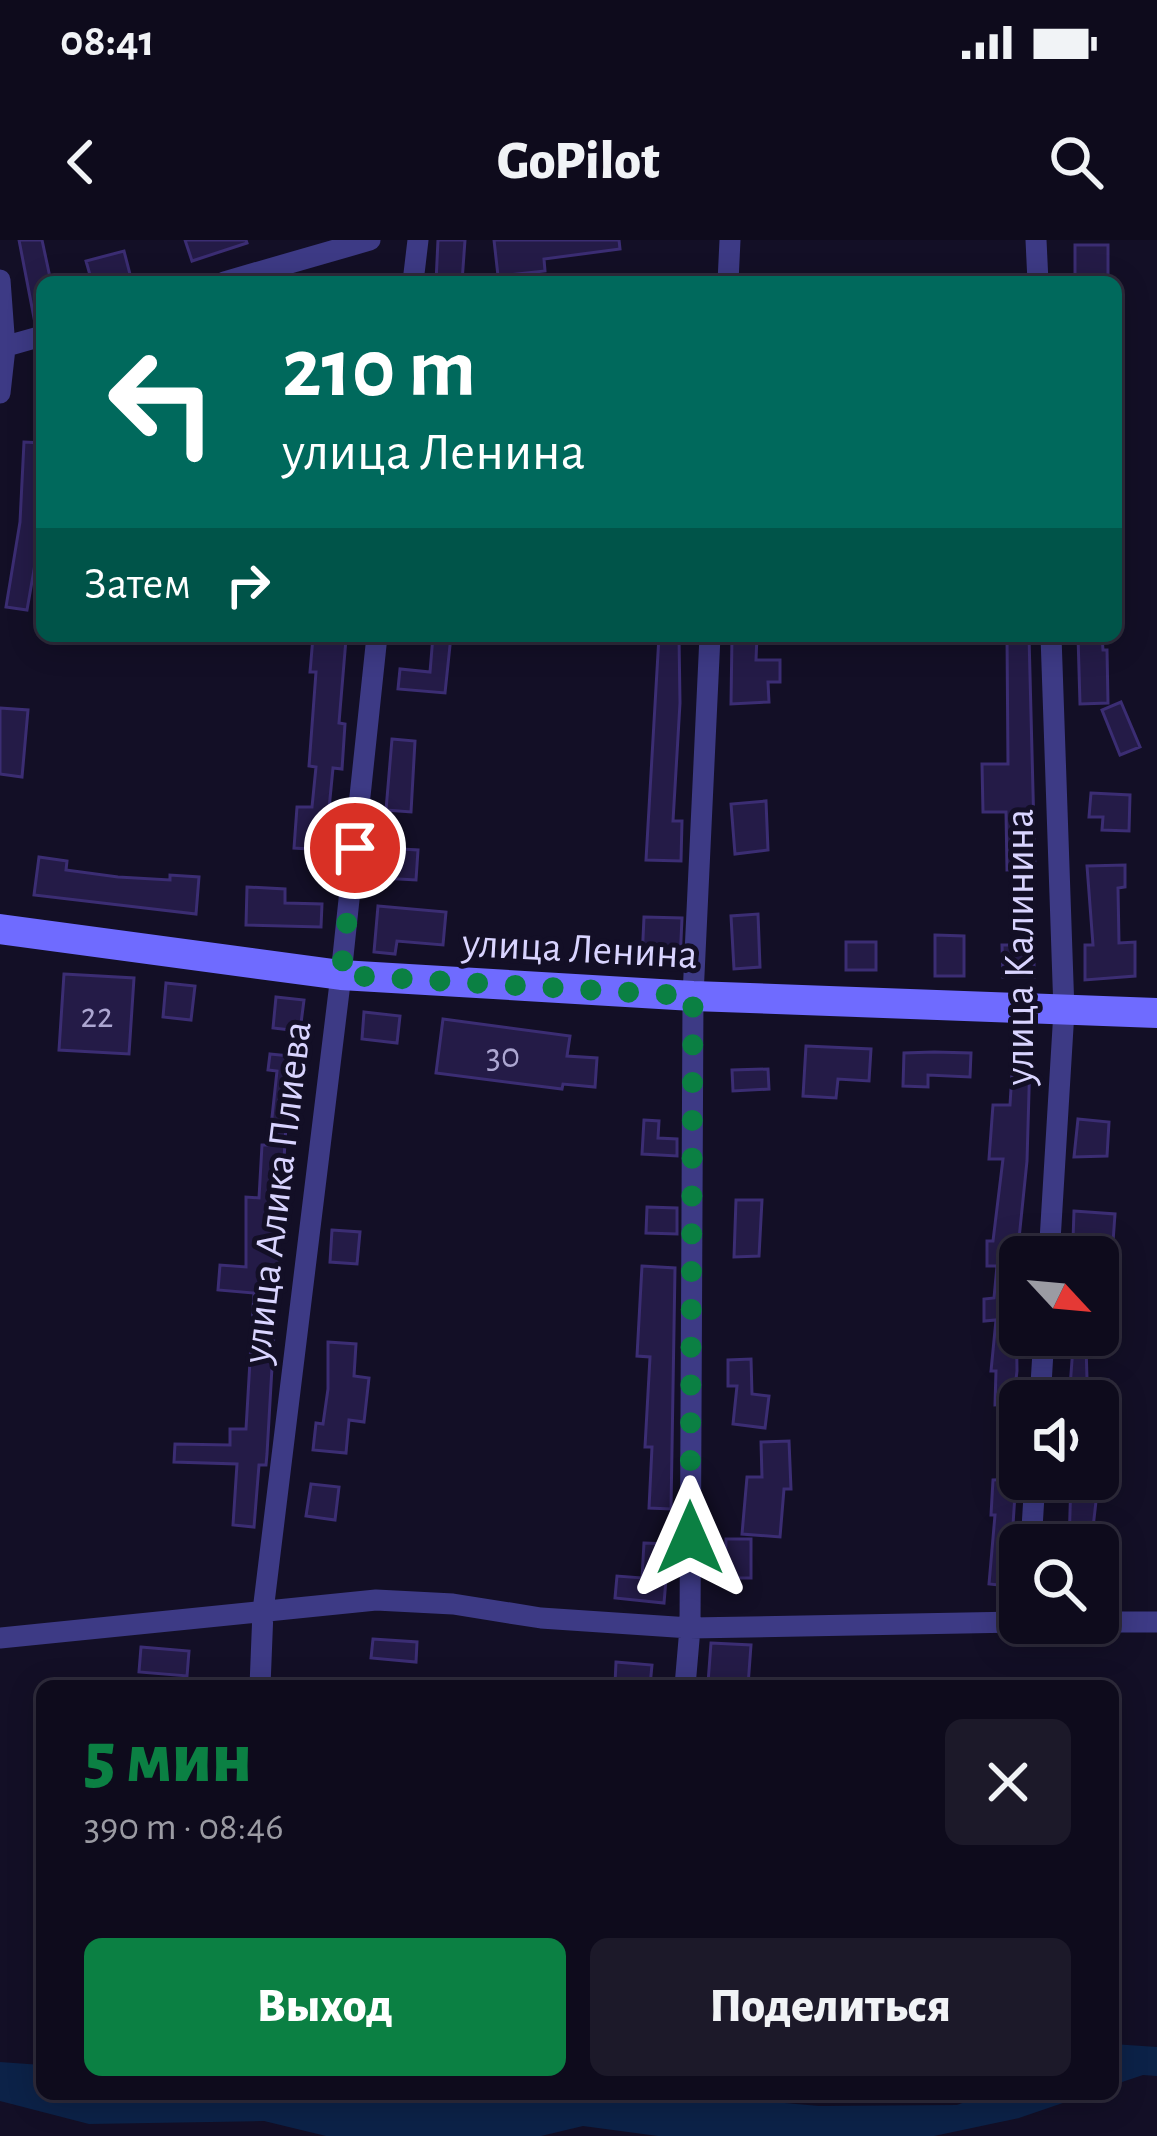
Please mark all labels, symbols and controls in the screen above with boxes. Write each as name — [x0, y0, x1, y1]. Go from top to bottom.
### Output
text: 08:41 — [60, 19, 155, 64]
icon: back — [48, 129, 114, 195]
icon: search — [1043, 129, 1109, 195]
text: GoPilot — [497, 135, 660, 189]
icon: left — [84, 324, 240, 480]
text: 210 m — [282, 328, 476, 412]
text: улица Ленина — [282, 426, 585, 480]
icon: right — [215, 552, 281, 618]
text: Затем — [84, 562, 191, 607]
pin — [304, 797, 406, 899]
street label: улица Калинина — [999, 809, 1041, 1086]
icon: arrive — [322, 815, 388, 881]
street label: улица Ленина — [460, 922, 699, 976]
house number: 22 — [81, 998, 113, 1034]
street label: улица Алика Плиева — [235, 1019, 319, 1367]
house number: 30 — [486, 1038, 520, 1074]
north arrow — [999, 1236, 1119, 1356]
map controls — [999, 1236, 1119, 1644]
button: sound — [999, 1380, 1119, 1500]
position arrow — [627, 1475, 753, 1601]
button: search — [999, 1524, 1119, 1644]
button: close — [945, 1719, 1071, 1845]
text: 5 мин — [84, 1723, 252, 1795]
text: 390 m · 08:46 — [84, 1808, 284, 1847]
button: Выход — [84, 1938, 566, 2076]
button: Поделиться — [590, 1938, 1071, 2076]

